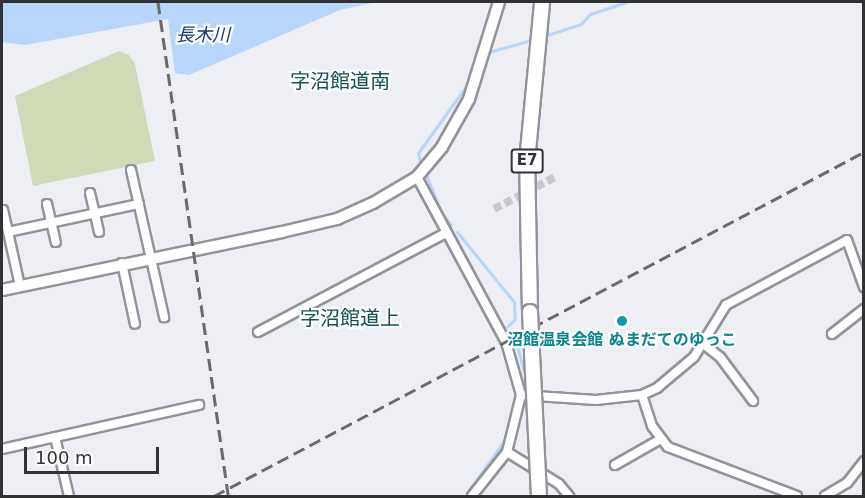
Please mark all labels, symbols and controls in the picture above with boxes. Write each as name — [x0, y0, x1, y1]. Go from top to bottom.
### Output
water label: 長木川 — [176, 24, 230, 46]
district label: 字沼館道南 — [290, 69, 390, 93]
road number: E7 — [510, 149, 544, 173]
district label: 字沼館道上 — [300, 306, 400, 330]
marker: 沼館温泉会館 ぬまだてのゆっこ — [615, 314, 629, 328]
place label: 沼館温泉会館 ぬまだてのゆっこ — [507, 330, 737, 350]
scale bar — [27, 435, 162, 473]
text: 100 m — [35, 447, 93, 468]

